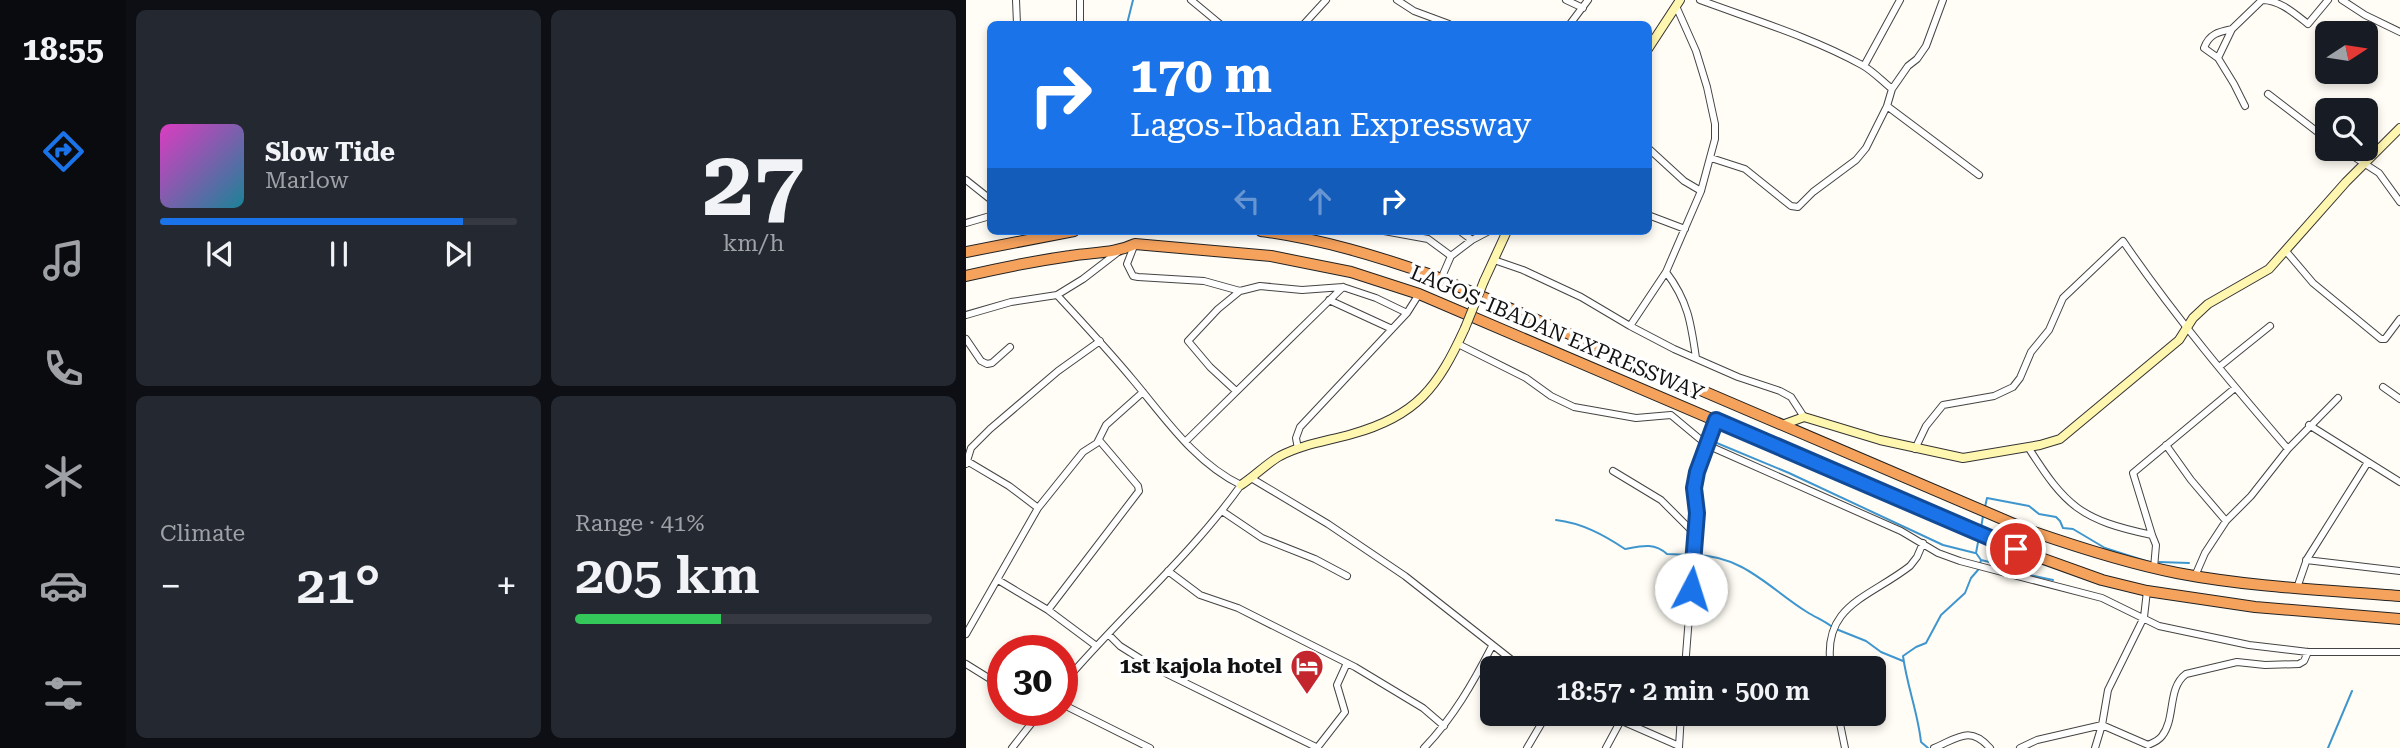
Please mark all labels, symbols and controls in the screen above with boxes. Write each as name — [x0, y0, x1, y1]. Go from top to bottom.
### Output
north arrow — [2315, 21, 2378, 84]
map controls — [2315, 21, 2378, 161]
text: 18:55 — [22, 30, 104, 68]
text: 170 m — [1130, 47, 1272, 104]
icon: right — [1015, 49, 1106, 140]
button: search — [2315, 98, 2378, 161]
text: Lagos-Ibadan Expressway — [1130, 106, 1532, 144]
icon: directions — [39, 127, 88, 176]
text: 27 — [703, 131, 804, 237]
text: Slow Tide — [265, 137, 395, 167]
text: Marlow — [265, 167, 348, 194]
icon: left — [1228, 182, 1266, 220]
icon: ahead — [1301, 182, 1339, 220]
icon: right — [1374, 182, 1412, 220]
text: km/h — [723, 230, 784, 257]
icon: previous — [201, 235, 239, 273]
icon: pause — [320, 235, 358, 273]
icon: next — [439, 235, 477, 273]
icon: music — [39, 236, 88, 285]
street label: LAGOS-IBADAN EXPRESSWAY — [1407, 260, 1708, 406]
icon: phone — [39, 344, 88, 393]
icon: climate — [39, 452, 88, 501]
text: Range · 41% — [575, 510, 704, 537]
pin — [1986, 519, 2046, 579]
text: Climate — [160, 520, 245, 547]
icon: arrive — [1997, 530, 2035, 568]
text: 205 km — [575, 545, 760, 606]
position arrow — [1654, 552, 1728, 626]
text: 21° — [297, 555, 380, 616]
icon: car — [39, 561, 88, 610]
text: − — [160, 564, 181, 608]
text: + — [496, 564, 517, 608]
speed limit sign: 30 — [987, 635, 1078, 726]
hotel icon: 1st kajola hotel — [1288, 647, 1326, 696]
place label: 1st kajola hotel — [1119, 654, 1282, 678]
icon: filters — [39, 669, 88, 718]
text: 18:57 · 2 min · 500 m — [1556, 676, 1810, 706]

